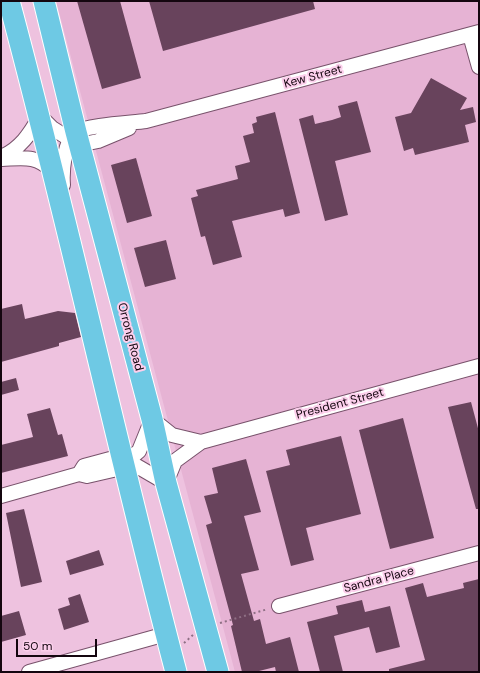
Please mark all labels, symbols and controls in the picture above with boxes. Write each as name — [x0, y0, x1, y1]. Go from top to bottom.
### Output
street label: Kew Street — [282, 62, 344, 92]
street label: Orrong Road — [114, 301, 146, 373]
street label: President Street — [295, 385, 385, 423]
street label: Sandra Place — [342, 564, 416, 596]
scale bar — [18, 631, 99, 657]
text: 50 m — [23, 638, 52, 654]

